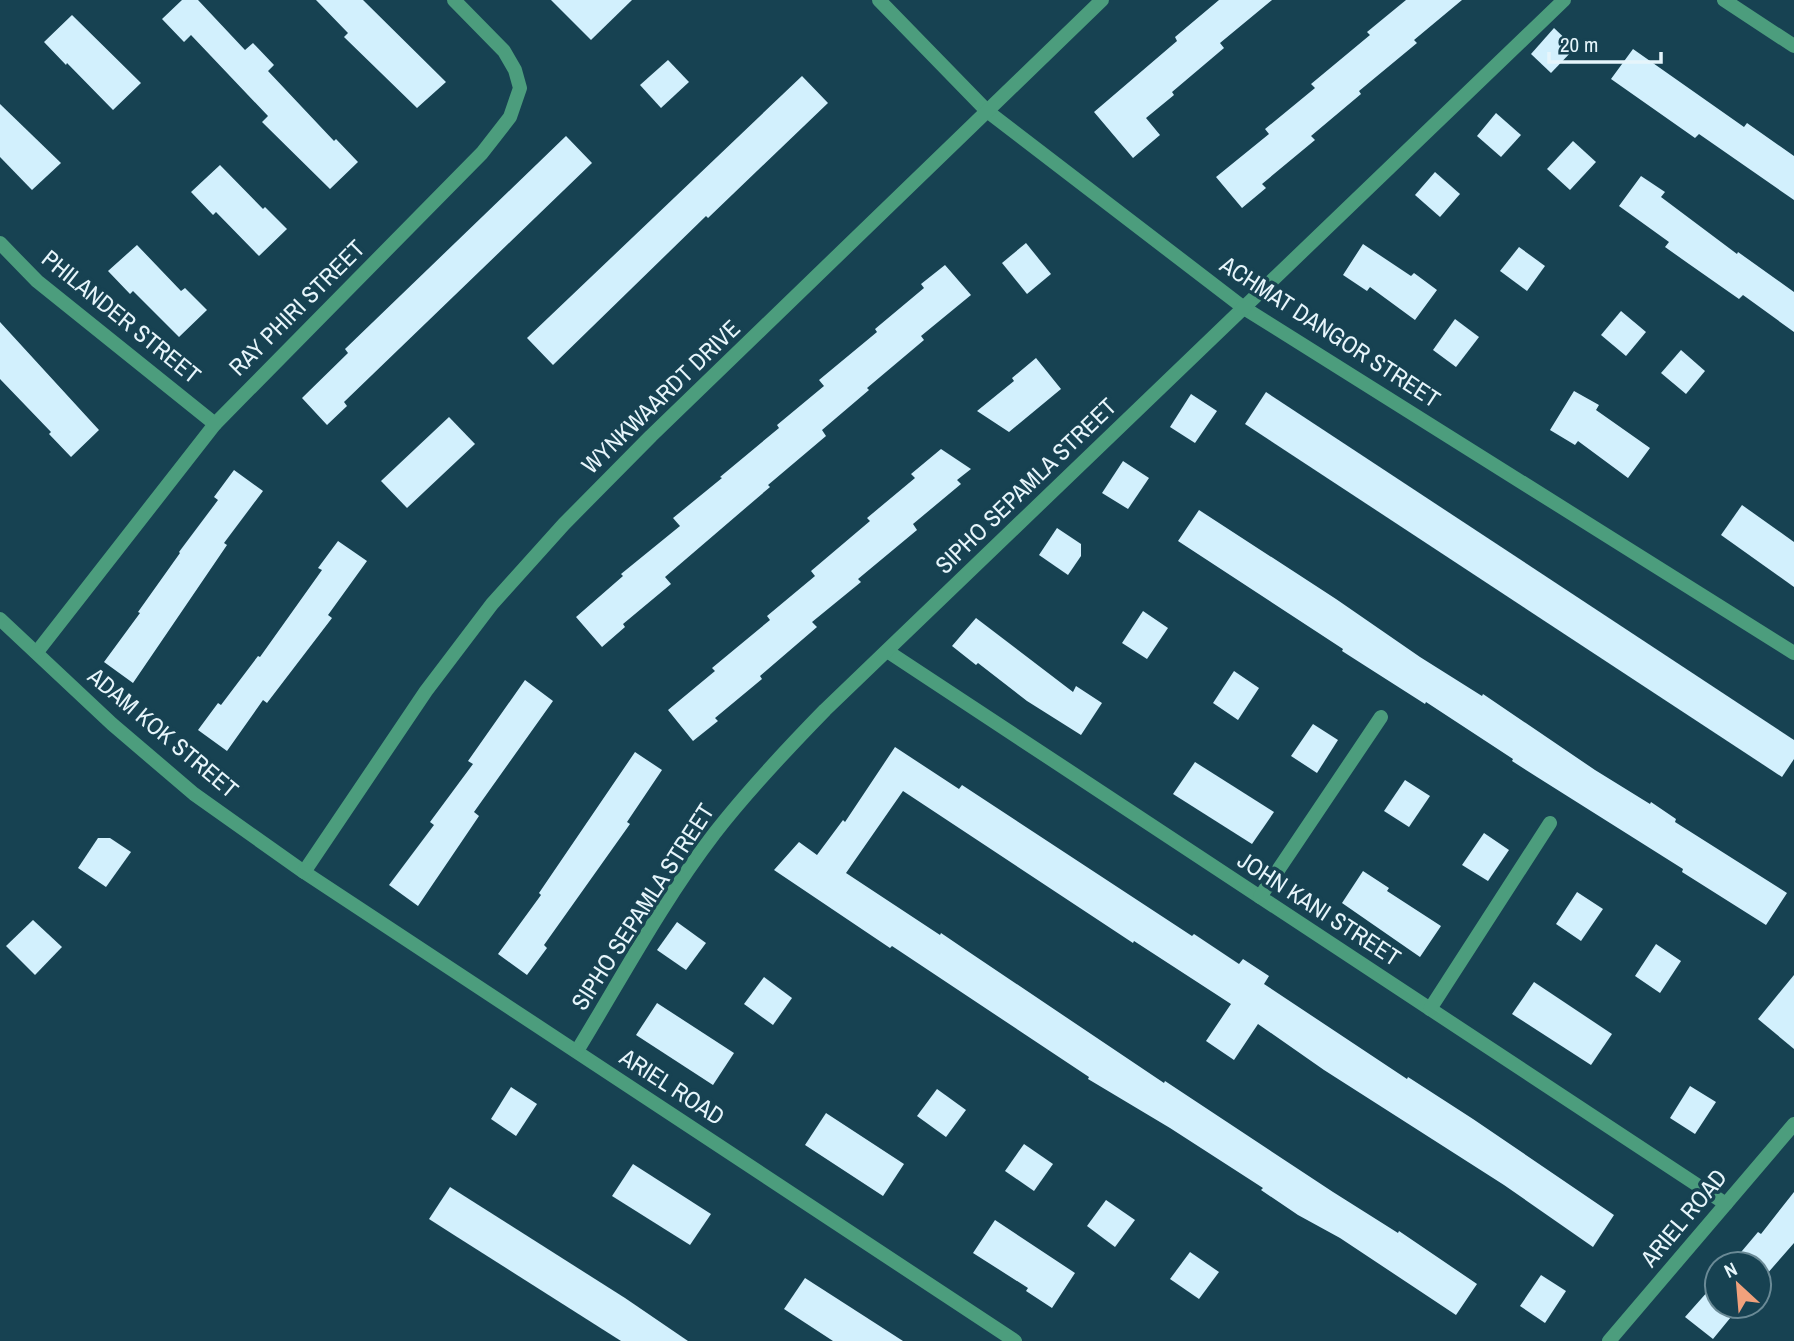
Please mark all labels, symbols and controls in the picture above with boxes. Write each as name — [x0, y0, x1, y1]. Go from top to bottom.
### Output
scale bar — [1549, 21, 1661, 65]
text: 20 m — [1560, 30, 1598, 59]
street label: RAY PHIRI STREET — [221, 232, 371, 382]
street label: PHILANDER STREET — [35, 242, 208, 390]
street label: ACHMAT DANGOR STREET — [1214, 247, 1447, 414]
street label: WYNKWAARDT DRIVE — [574, 312, 747, 480]
street label: SIPHO SEPAMLA STREET — [928, 390, 1123, 580]
street label: ADAM KOK STREET — [81, 659, 246, 805]
street label: SIPHO SEPAMLA STREET — [563, 797, 721, 1016]
street label: JOHN KANI STREET — [1232, 844, 1407, 973]
street label: ARIEL ROAD — [613, 1040, 731, 1132]
street label: ARIEL ROAD — [1632, 1162, 1734, 1274]
north arrow — [1703, 1250, 1773, 1320]
text: N — [1720, 1256, 1741, 1284]

